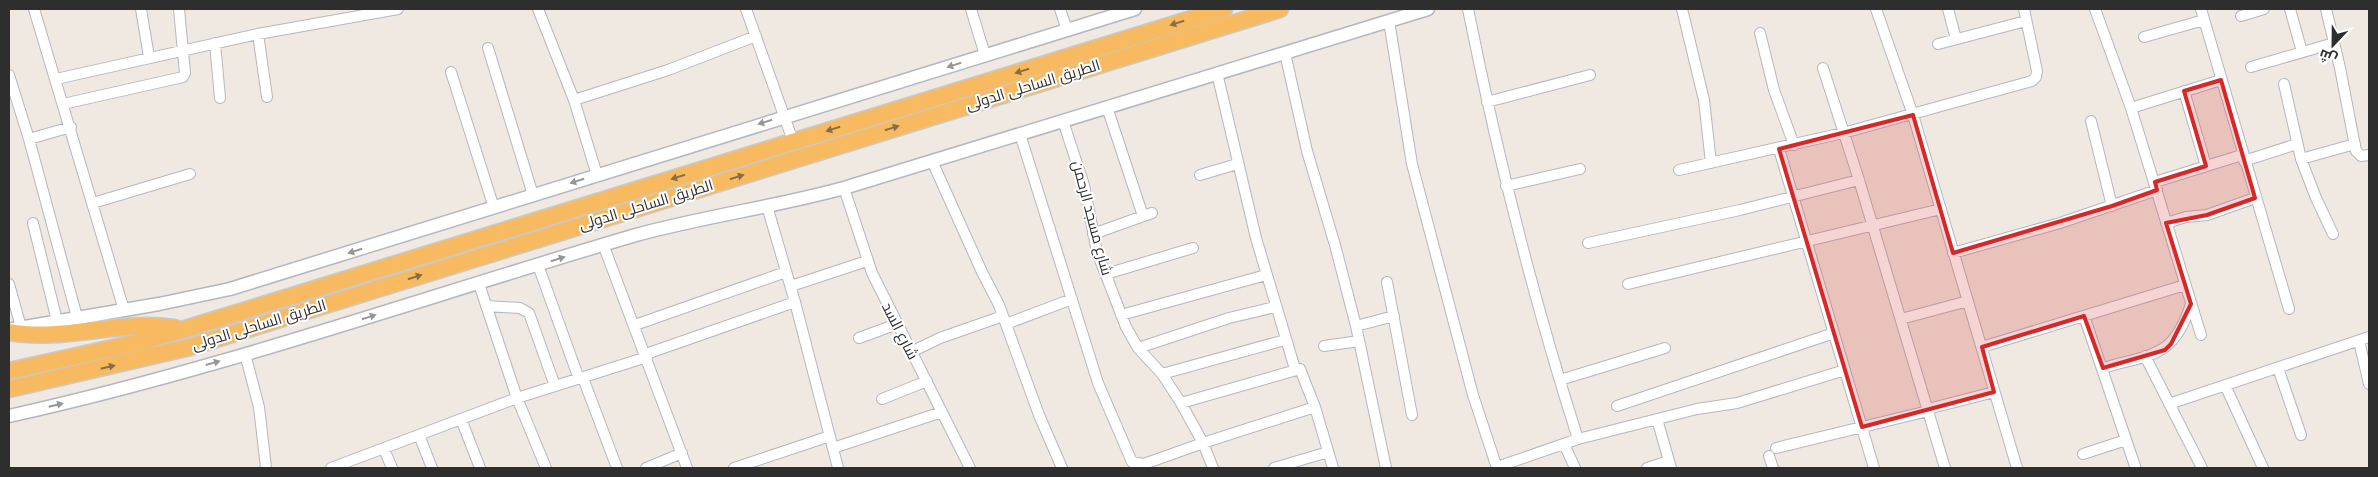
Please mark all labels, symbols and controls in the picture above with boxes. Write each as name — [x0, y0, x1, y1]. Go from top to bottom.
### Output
one-way arrow — [1170, 20, 1185, 28]
north arrow — [2308, 20, 2358, 70]
text: ش — [2317, 45, 2340, 68]
street label: الطريق الساحلى الدولى — [964, 56, 1103, 115]
one-way arrow — [947, 61, 962, 69]
one-way arrow — [1014, 67, 1029, 75]
one-way arrow — [758, 119, 773, 126]
one-way arrow — [885, 124, 900, 132]
one-way arrow — [826, 126, 841, 133]
street label: شارع مسجد الرحمن — [1066, 159, 1116, 278]
one-way arrow — [729, 172, 744, 180]
one-way arrow — [670, 173, 685, 181]
street label: الطريق الساحلى الدولى — [577, 176, 716, 235]
one-way arrow — [569, 178, 584, 186]
one-way arrow — [347, 247, 362, 255]
one-way arrow — [550, 254, 565, 262]
one-way arrow — [407, 273, 422, 281]
street label: الطريق الساحلى الدولى — [190, 296, 329, 355]
street label: شارع السد — [876, 299, 922, 364]
one-way arrow — [362, 312, 377, 320]
one-way arrow — [206, 359, 221, 367]
one-way arrow — [100, 363, 115, 371]
one-way arrow — [49, 401, 64, 409]

